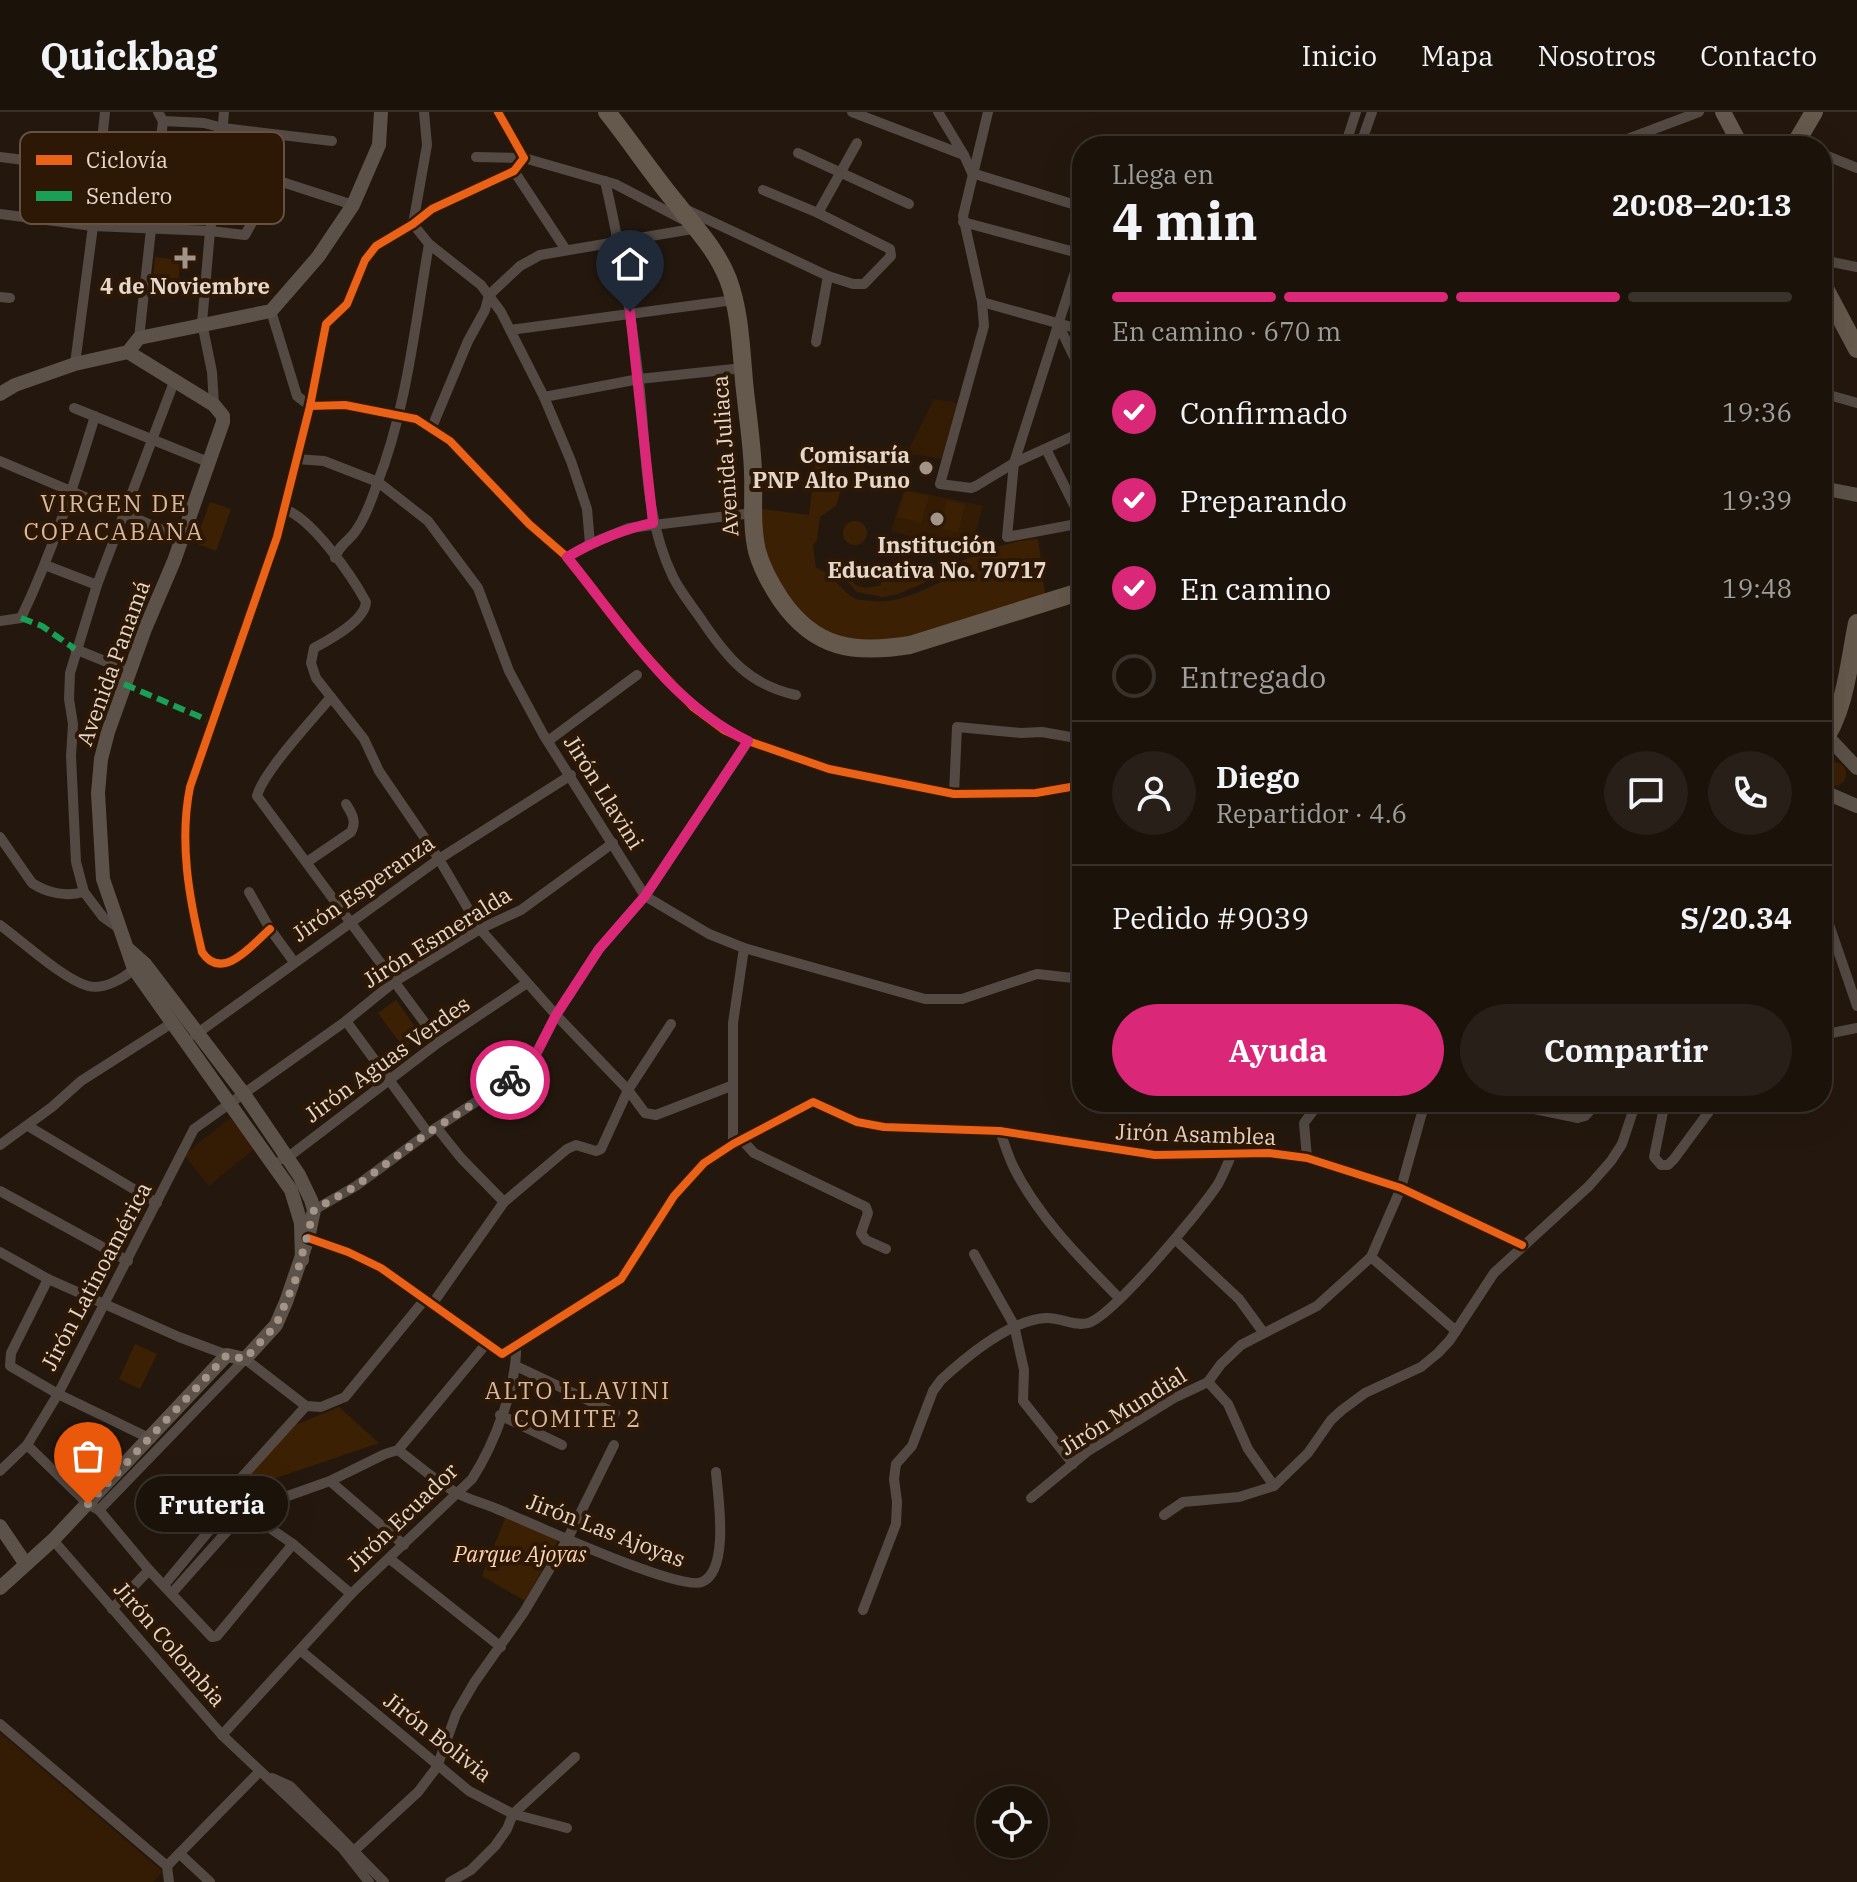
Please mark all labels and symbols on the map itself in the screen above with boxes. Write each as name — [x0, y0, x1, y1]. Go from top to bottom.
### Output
legend — [20, 132, 284, 224]
text: Ciclovía — [86, 145, 168, 174]
text: Sendero — [86, 181, 172, 210]
pin — [596, 230, 664, 312]
marker: 4 de Noviembre — [174, 247, 196, 269]
place label: 4 de Noviembre — [100, 271, 270, 300]
street label: Avenida Juliaca — [704, 374, 745, 538]
place label: Comisaría PNP Alto Puno — [752, 440, 910, 494]
marker: Comisaría PNP Alto Puno — [917, 459, 935, 477]
district label: VIRGEN DE COPACABANA — [24, 487, 204, 547]
marker: Institución Educativa No. 70717 — [928, 510, 946, 528]
place label: Institución Educativa No. 70717 — [828, 530, 1047, 584]
street label: Avenida Panamá — [69, 576, 156, 749]
street label: Jirón Llavini — [558, 729, 651, 854]
street label: Jirón Esperanza — [286, 828, 440, 948]
street label: Jirón Esmeralda — [357, 879, 516, 994]
street label: Jirón Aguas Verdes — [298, 989, 475, 1128]
courier — [470, 1040, 550, 1120]
street label: Jirón Asamblea — [1115, 1116, 1277, 1151]
street label: Jirón Latinoamérica — [34, 1177, 157, 1375]
street label: Jirón Mundial — [1054, 1360, 1192, 1461]
district label: ALTO LLAVINI COMITE 2 — [485, 1374, 671, 1434]
pin — [54, 1422, 122, 1504]
street label: Jirón Ecuador — [340, 1456, 464, 1577]
callout: Frutería — [136, 1476, 288, 1532]
street label: Jirón Las Ajoyas — [523, 1486, 690, 1573]
park label: Parque Ajoyas — [453, 1539, 587, 1568]
street label: Jirón Colombia — [108, 1575, 233, 1712]
street label: Jirón Bolivia — [378, 1685, 498, 1788]

